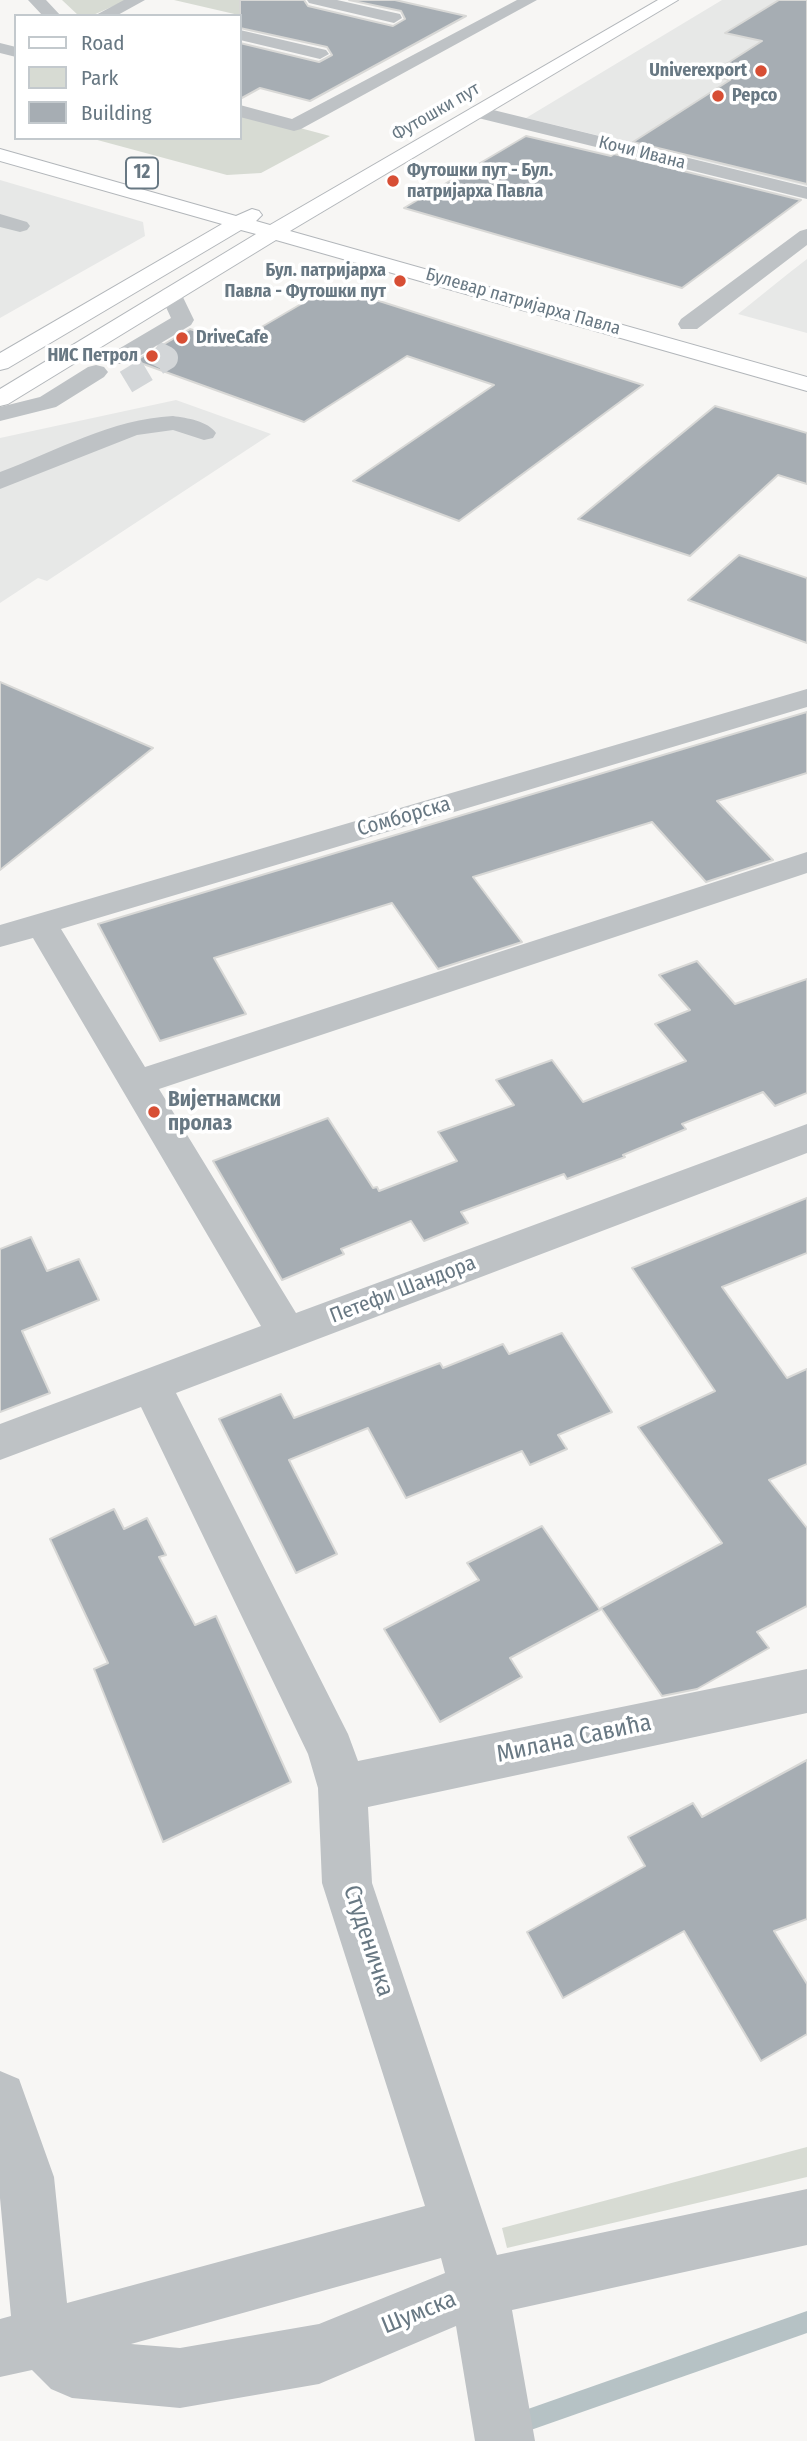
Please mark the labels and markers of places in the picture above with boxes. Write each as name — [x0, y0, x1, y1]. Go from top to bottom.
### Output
place label: Univerexport — [649, 60, 747, 82]
marker: Univerexport — [753, 63, 769, 79]
place label: Pepco — [732, 85, 777, 107]
marker: Pepco — [710, 88, 726, 104]
place label: Футошки пут - Бул. патријарха Павла — [407, 160, 553, 202]
marker: Футошки пут - Бул. патријарха Павла — [385, 173, 401, 189]
place label: Бул. патријарха Павла - Футошки пут — [225, 260, 386, 302]
marker: Бул. патријарха Павла - Футошки пут — [392, 273, 408, 289]
place label: DriveCafe — [196, 327, 268, 349]
marker: DriveCafe — [174, 330, 190, 346]
place label: НИС Петрол — [47, 345, 138, 367]
marker: НИС Петрол — [144, 348, 160, 364]
place label: Вијетнамски пролаз — [168, 1087, 281, 1137]
marker: Вијетнамски пролаз — [146, 1104, 162, 1120]

